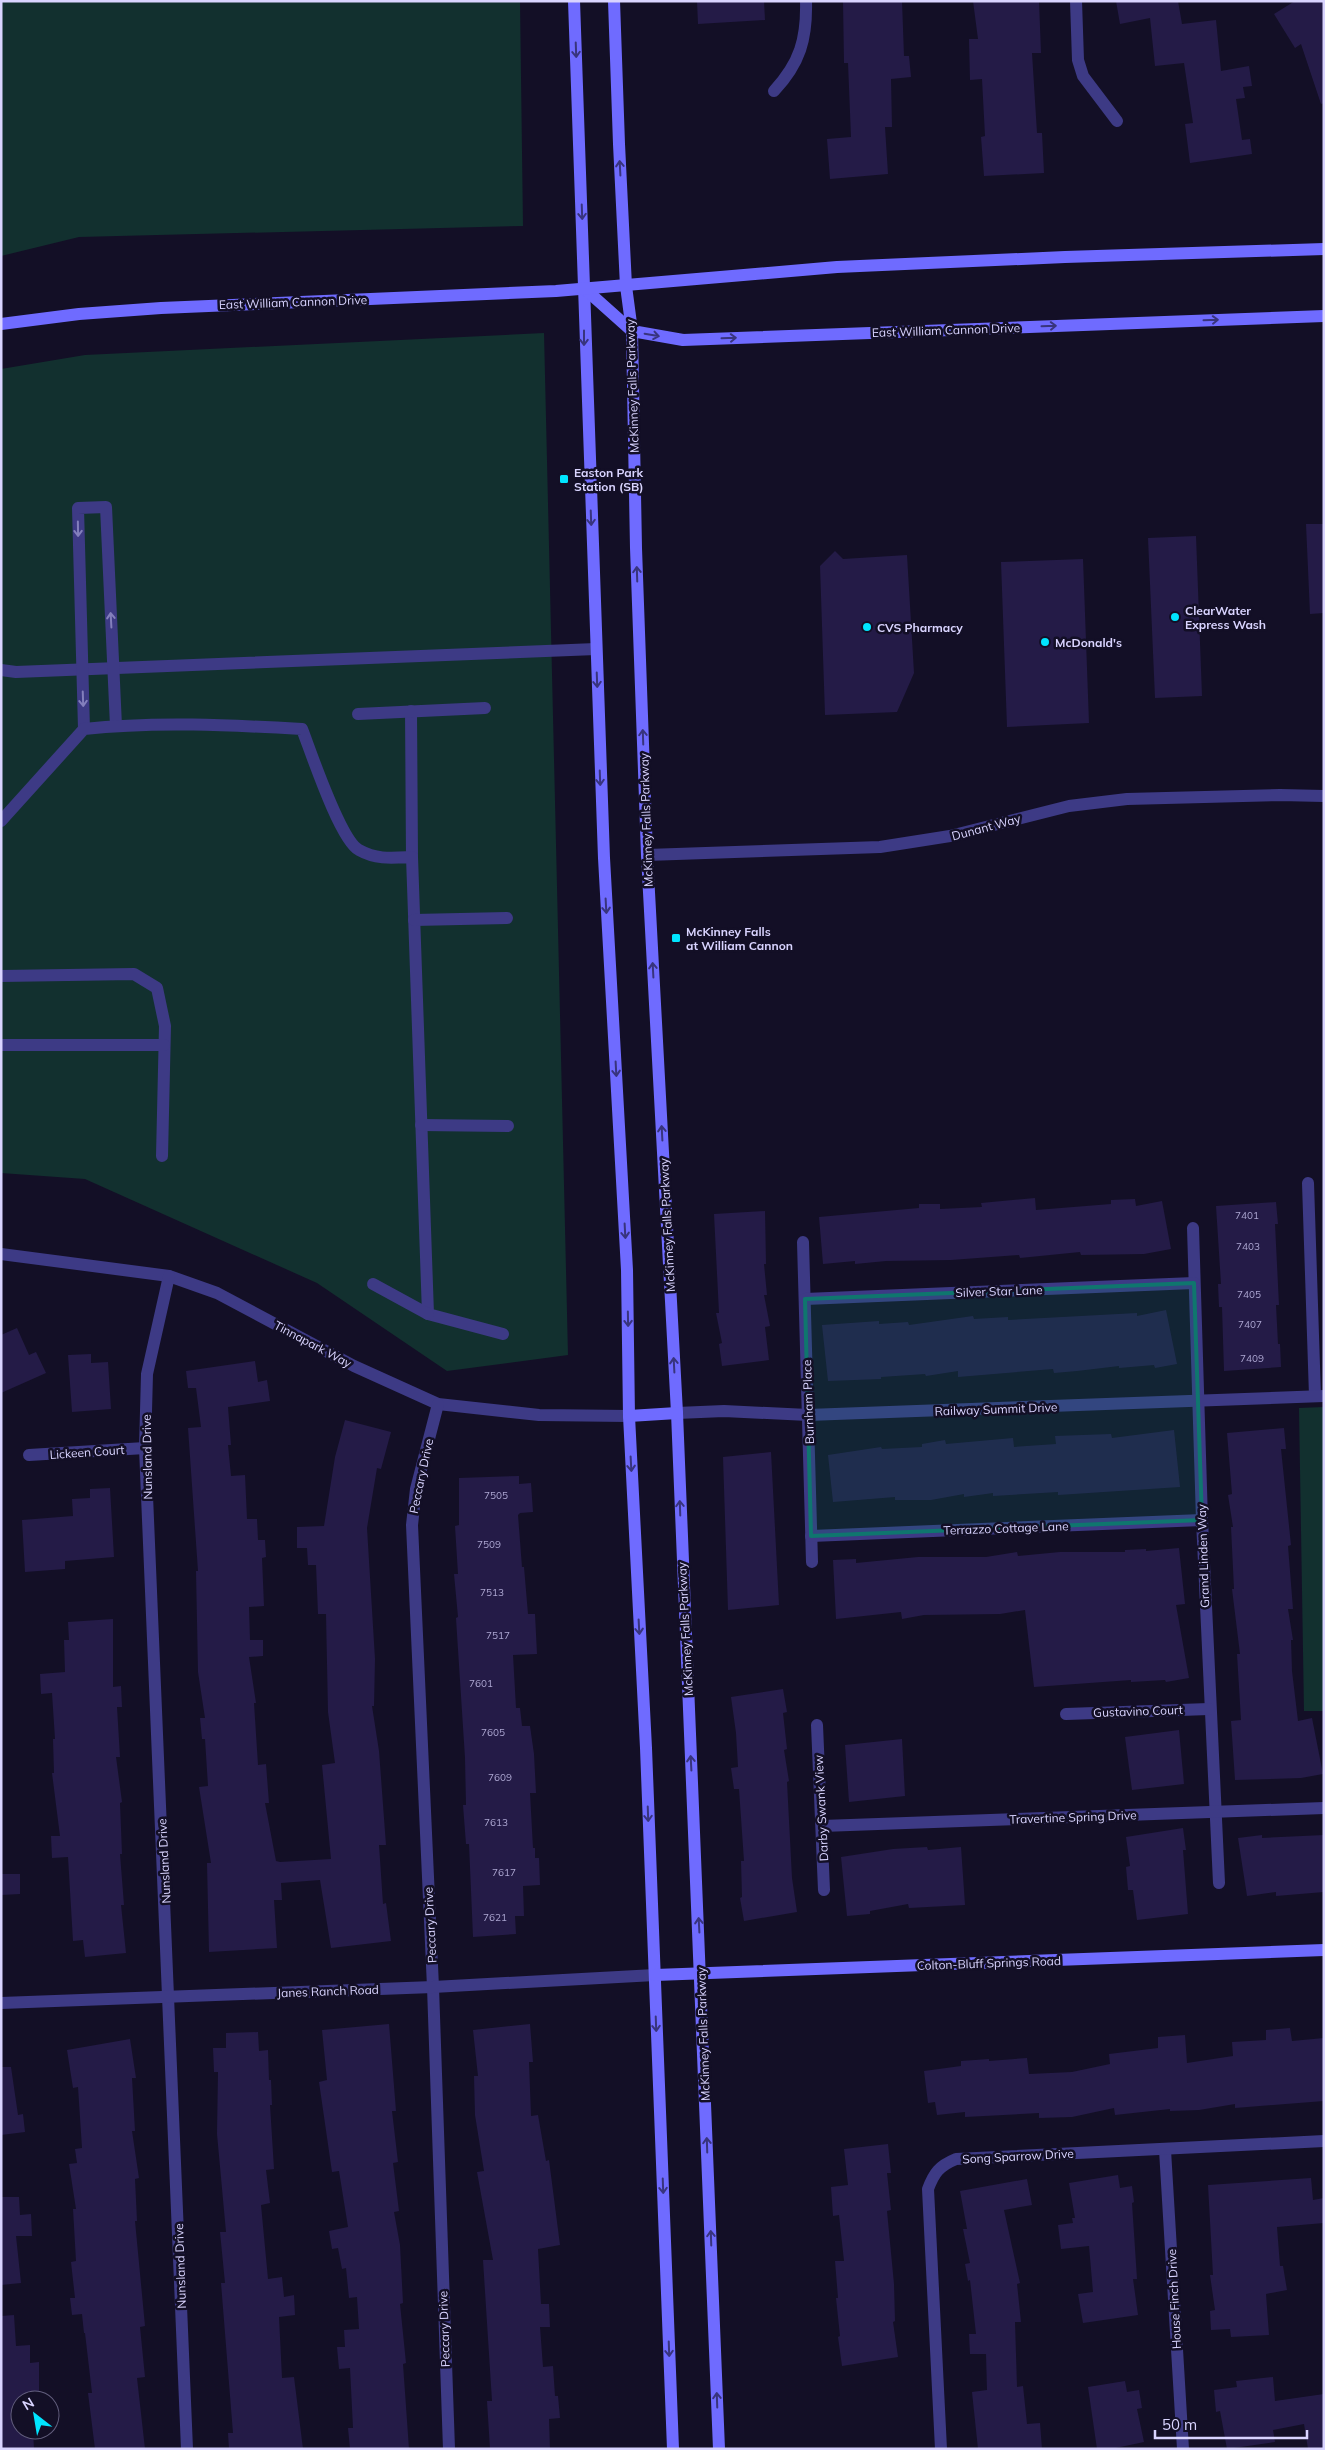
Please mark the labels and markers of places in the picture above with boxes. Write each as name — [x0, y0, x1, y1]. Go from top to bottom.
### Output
place label: Easton Park Station (SB) — [574, 465, 644, 494]
marker: Easton Park Station (SB) — [558, 473, 570, 485]
place label: ClearWater Express Wash — [1185, 603, 1266, 632]
marker: ClearWater Express Wash — [1169, 611, 1181, 623]
place label: CVS Pharmacy — [877, 620, 963, 635]
marker: CVS Pharmacy — [861, 621, 873, 633]
place label: McDonald's — [1055, 635, 1122, 650]
marker: McDonald's — [1039, 636, 1051, 648]
place label: McKinney Falls at William Cannon — [686, 924, 793, 953]
marker: McKinney Falls at William Cannon — [670, 932, 682, 944]

